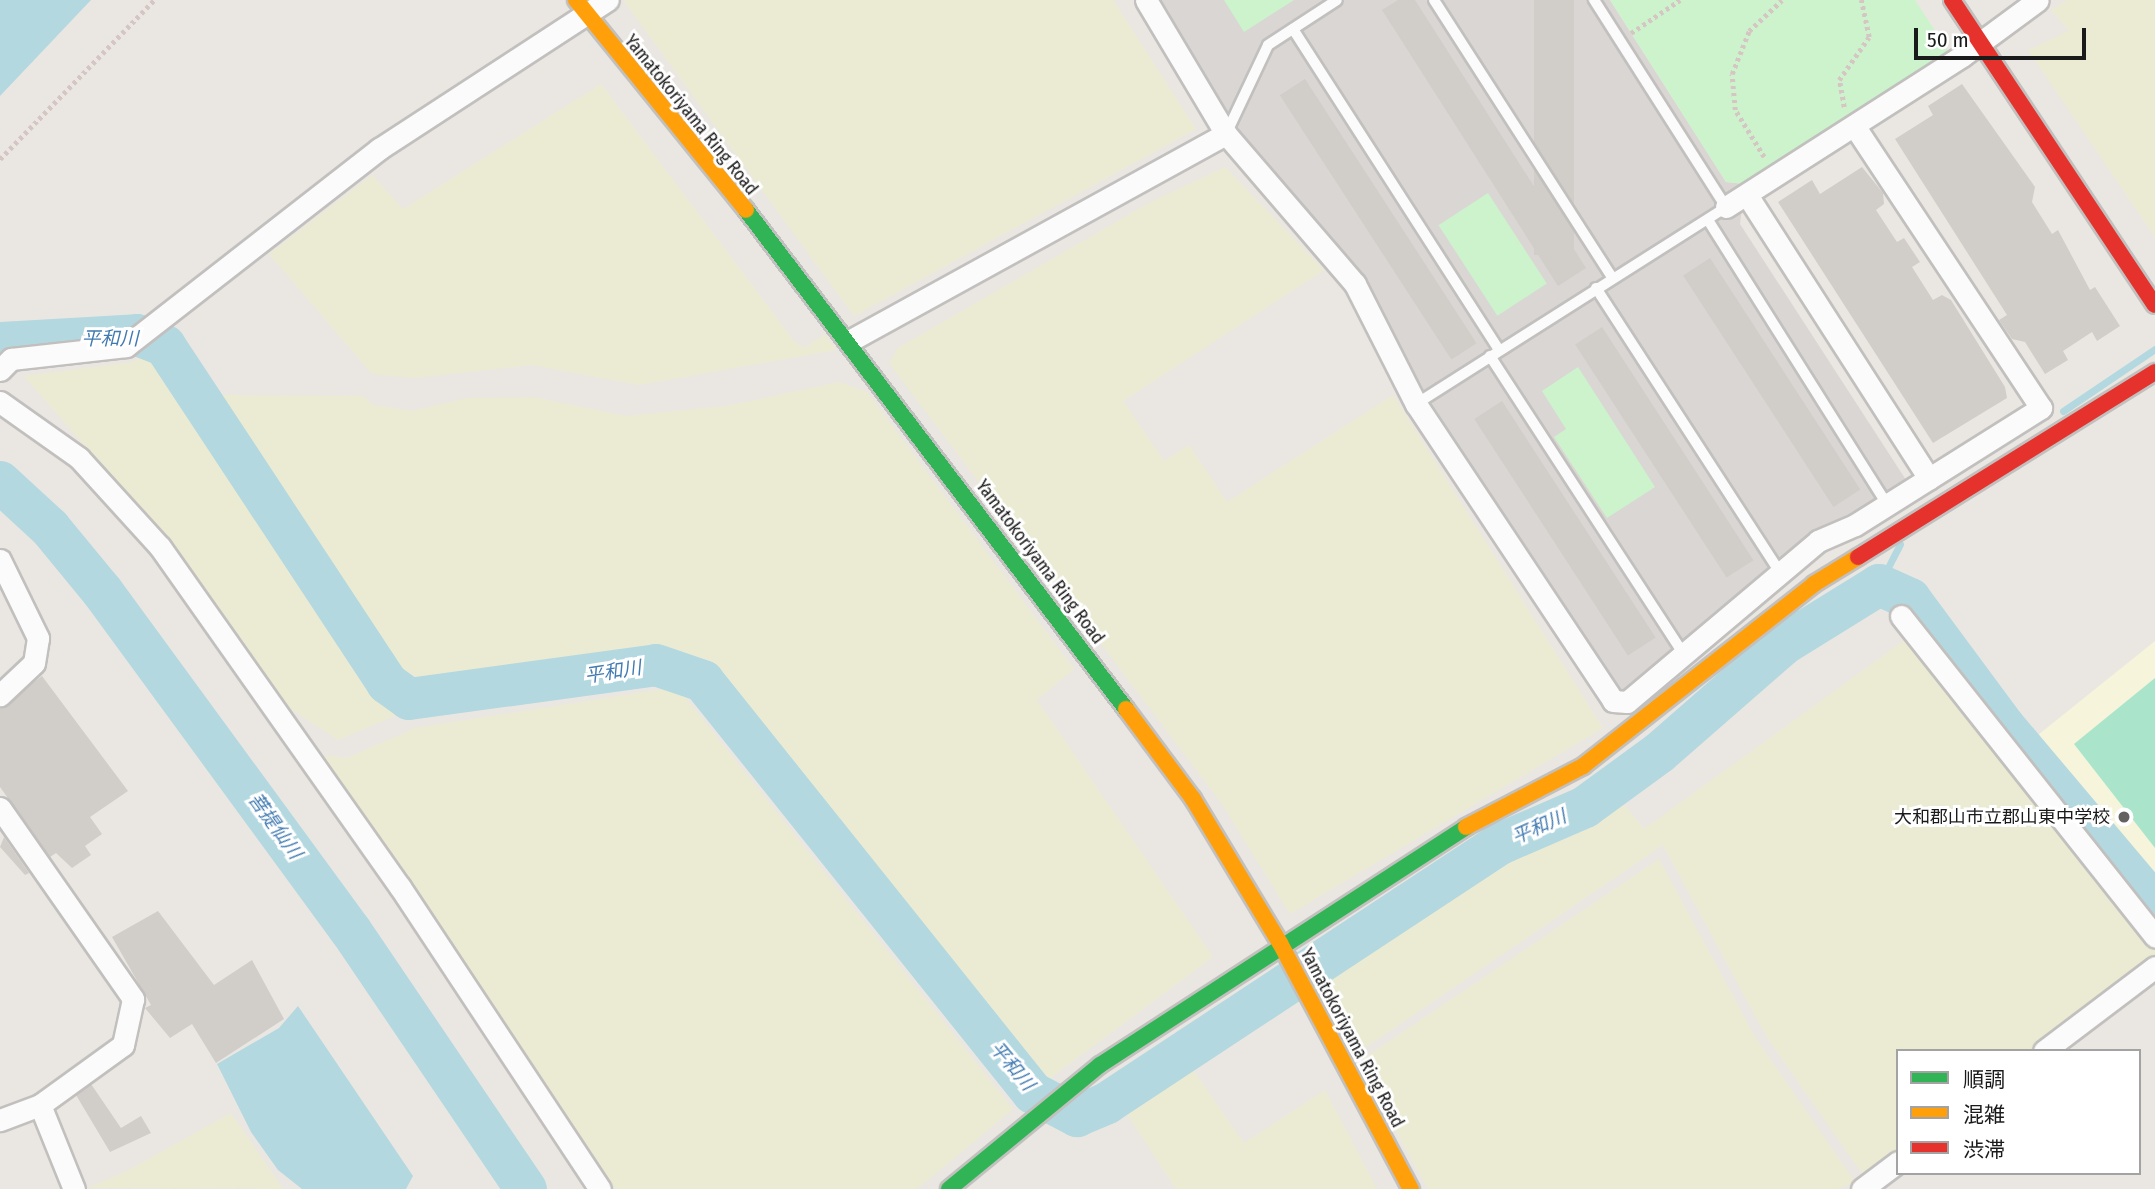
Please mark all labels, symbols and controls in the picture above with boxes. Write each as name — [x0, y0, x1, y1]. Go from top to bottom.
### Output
scale bar — [1917, 14, 2088, 58]
text: 50 m — [1927, 27, 1969, 53]
street label: Yamatokoriyama Ring Road — [620, 31, 762, 199]
water label: 平和川 — [82, 328, 138, 350]
street label: Yamatokoriyama Ring Road — [971, 476, 1109, 648]
water label: 平和川 — [583, 656, 643, 688]
water label: 菩提仙川 — [243, 789, 307, 863]
water label: 平和川 — [1508, 805, 1570, 849]
place label: 大和郡山市立郡山東中学校 — [1894, 806, 2110, 828]
marker: 大和郡山市立郡山東中学校 — [2116, 809, 2132, 825]
street label: Yamatokoriyama Ring Road — [1296, 945, 1408, 1131]
water label: 平和川 — [985, 1037, 1039, 1095]
legend — [1896, 1049, 2141, 1175]
text: 順調 — [1963, 1067, 2005, 1093]
text: 混雑 — [1963, 1102, 2005, 1128]
text: 渋滞 — [1963, 1137, 2005, 1163]

